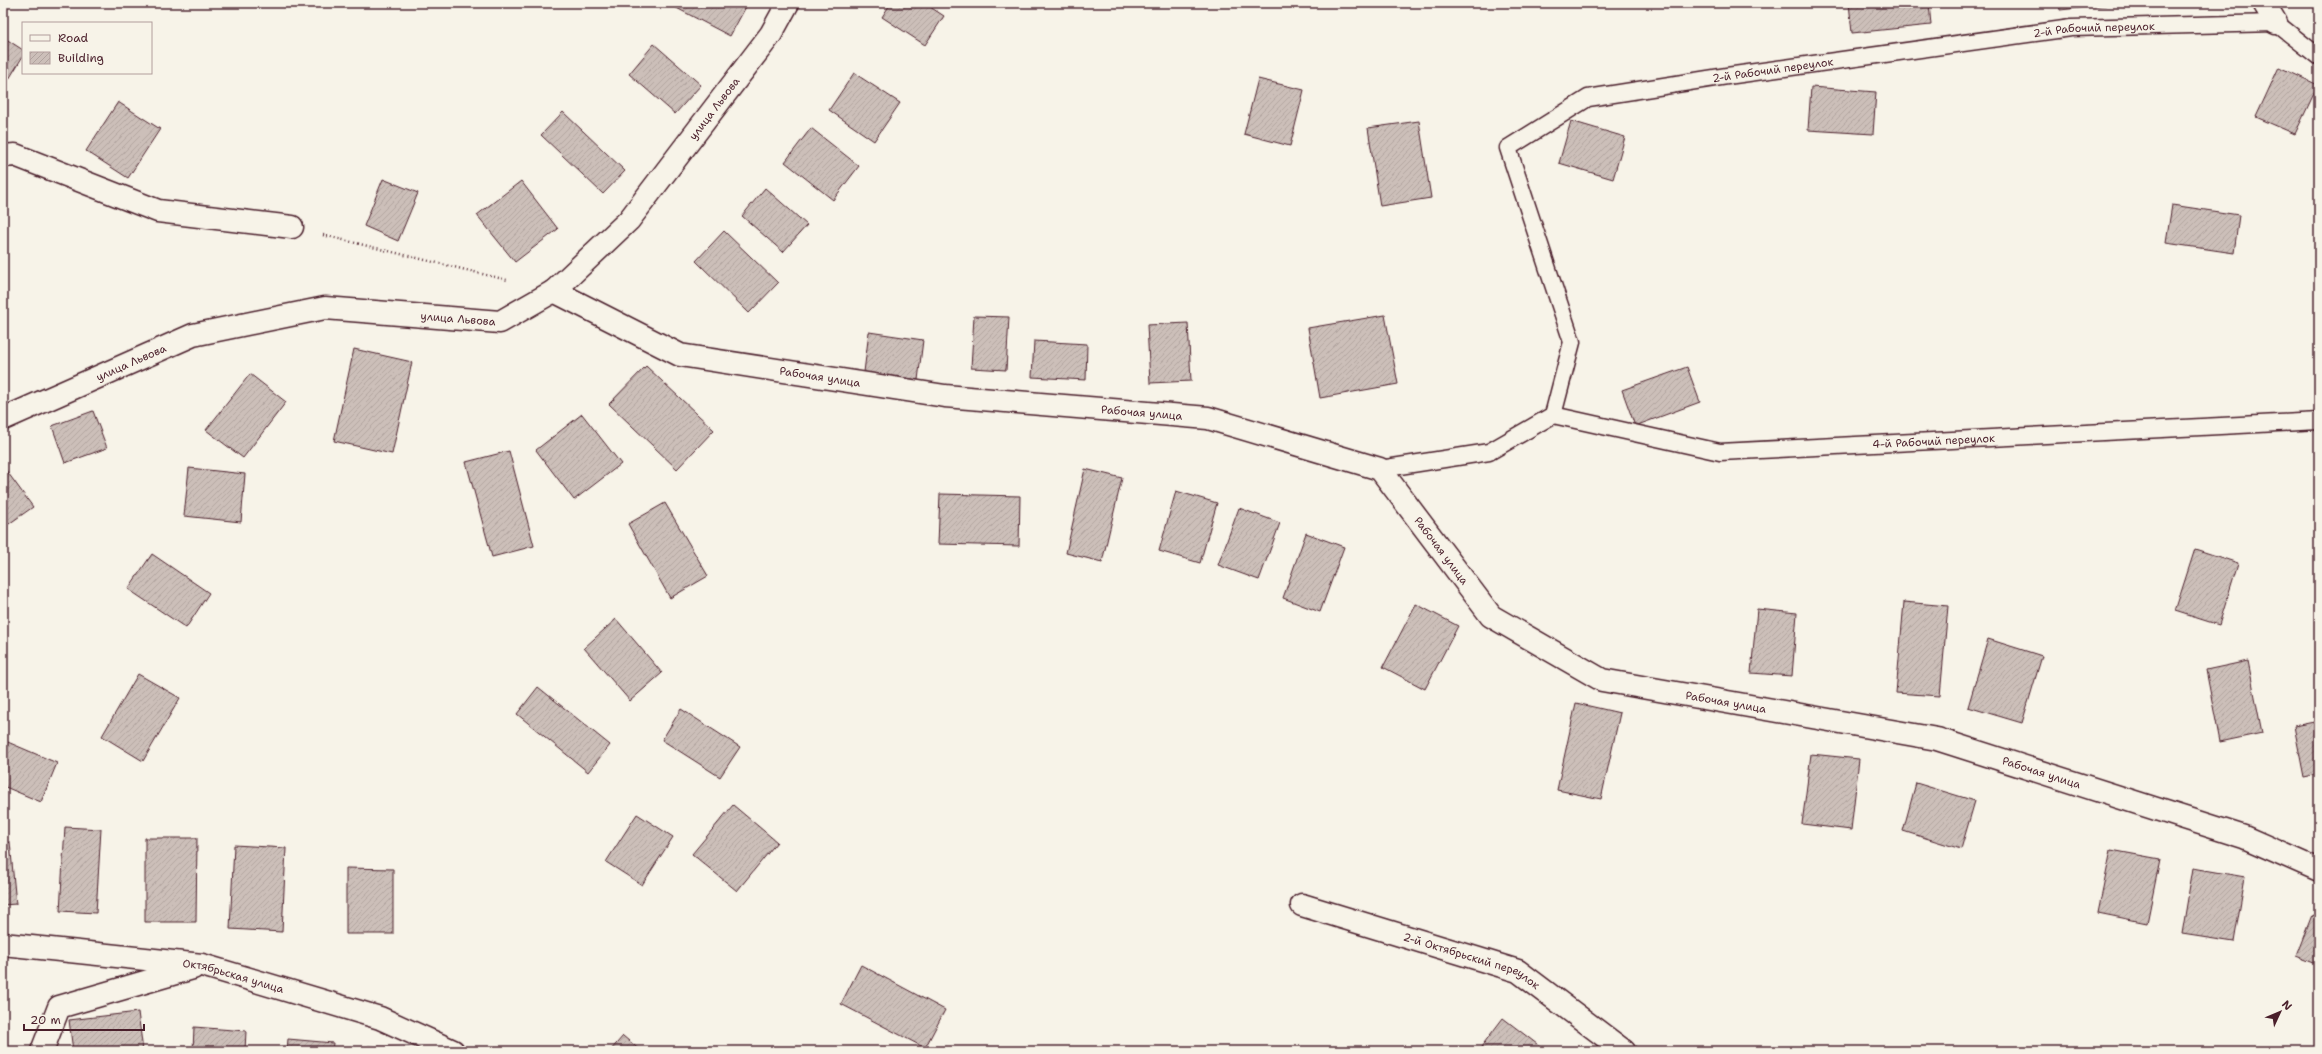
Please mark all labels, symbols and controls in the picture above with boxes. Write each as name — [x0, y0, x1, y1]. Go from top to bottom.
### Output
street label: 2-й Рабочий переулок — [2032, 19, 2155, 41]
legend — [22, 22, 152, 74]
text: Road — [58, 30, 89, 46]
text: Building — [58, 50, 104, 66]
street label: 2-й Рабочий переулок — [1711, 54, 1834, 86]
street label: улица Львова — [686, 74, 743, 143]
street label: улица Львова — [420, 309, 496, 330]
street label: улица Львова — [94, 341, 169, 385]
street label: Рабочая улица — [778, 364, 862, 391]
street label: Рабочая улица — [1101, 402, 1183, 424]
street label: 4-й Рабочий переулок — [1872, 431, 1995, 452]
street label: Рабочая улица — [1411, 514, 1472, 588]
street label: Рабочая улица — [1684, 688, 1768, 717]
street label: Рабочая улица — [2000, 753, 2083, 792]
street label: 2-й Октябрьский переулок — [1401, 929, 1543, 993]
street label: Октябрьская улица — [182, 956, 286, 997]
north arrow — [2260, 992, 2300, 1032]
text: N — [2278, 997, 2295, 1014]
scale bar — [24, 1006, 144, 1032]
text: 20 m — [30, 1012, 61, 1028]

